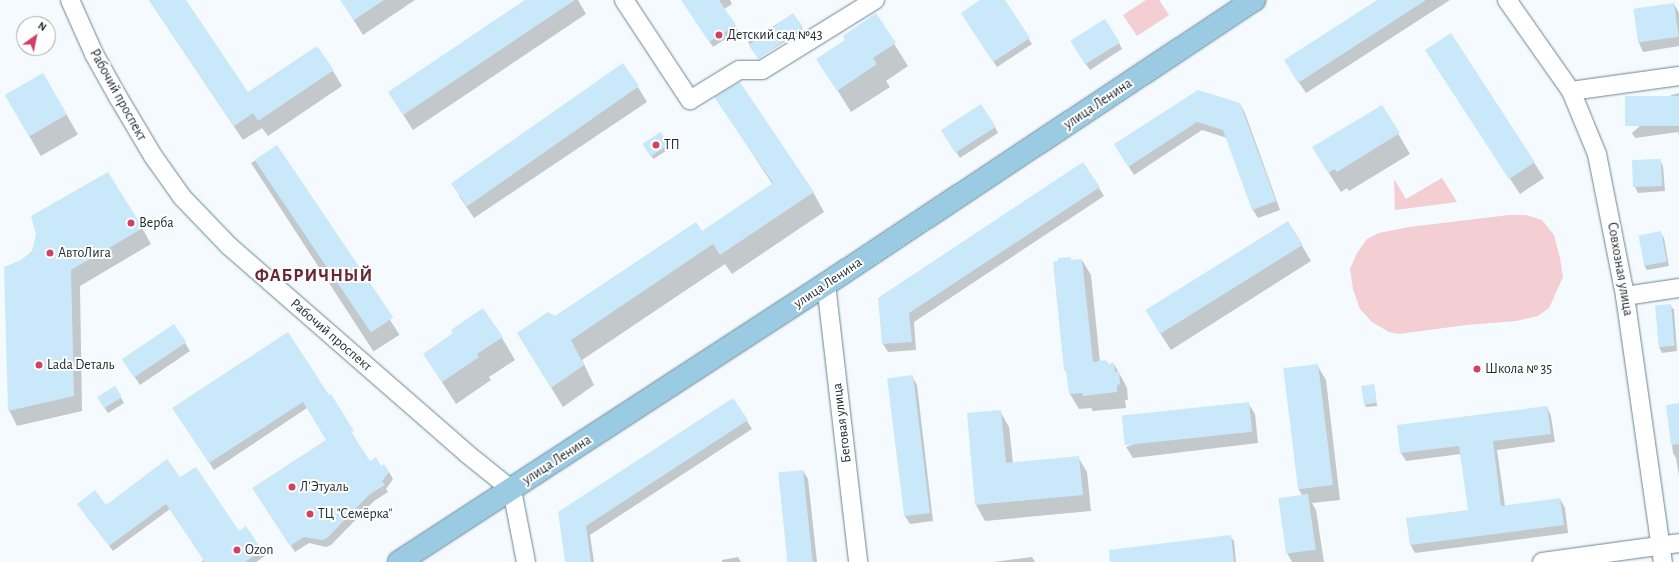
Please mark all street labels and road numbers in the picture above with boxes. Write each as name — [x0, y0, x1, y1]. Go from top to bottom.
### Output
street label: Рабочий проспект — [86, 46, 150, 144]
street label: улица Ленина — [1061, 75, 1135, 133]
street label: Совхозная улица — [1603, 221, 1637, 317]
street label: улица Ленина — [791, 254, 865, 312]
street label: Рабочий проспект — [287, 295, 375, 375]
street label: Беговая улица — [829, 382, 855, 464]
street label: улица Ленина — [519, 432, 595, 488]

